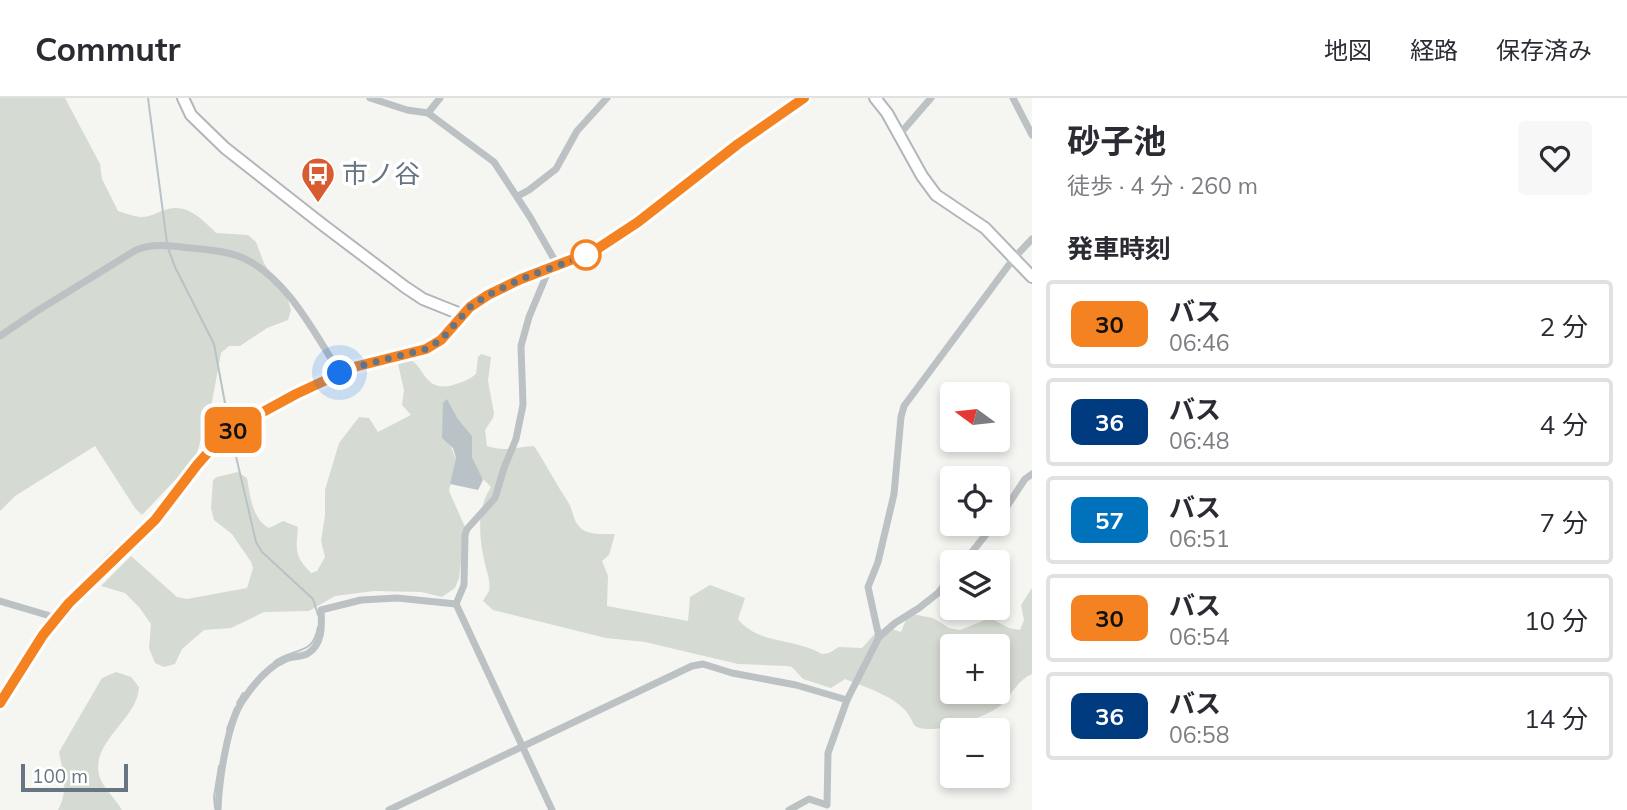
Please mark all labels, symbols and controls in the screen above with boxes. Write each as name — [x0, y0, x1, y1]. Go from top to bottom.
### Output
text: Commutr — [35, 28, 180, 69]
text: 地図 — [1324, 35, 1372, 65]
text: 経路 — [1410, 35, 1458, 65]
text: 保存済み — [1496, 35, 1592, 65]
text: 砂子池 — [1067, 120, 1166, 161]
button: heart — [1518, 121, 1592, 195]
bus stop icon: 市ノ谷 — [299, 155, 337, 204]
place label: 市ノ谷 — [342, 157, 420, 190]
text: 徒歩 · 4 分 · 260 m — [1067, 171, 1258, 200]
text: 発車時刻 — [1067, 232, 1171, 265]
unlabelled marker — [571, 240, 601, 270]
text: バス — [1169, 295, 1221, 328]
text: 30 — [1095, 309, 1124, 339]
text: 2 分 — [1540, 310, 1588, 343]
text: 06:46 — [1169, 328, 1229, 357]
your location — [322, 355, 357, 390]
north arrow — [940, 382, 1010, 452]
map controls — [940, 382, 1010, 788]
text: バス — [1169, 393, 1221, 426]
line badge: 30 — [202, 407, 264, 453]
text: 36 — [1095, 407, 1124, 437]
text: 4 分 — [1540, 408, 1588, 441]
text: 30 — [219, 415, 247, 445]
text: 06:48 — [1169, 426, 1229, 455]
button: locate — [940, 466, 1010, 536]
text: バス — [1169, 491, 1221, 524]
text: 57 — [1095, 505, 1124, 535]
text: 7 分 — [1540, 506, 1588, 539]
text: 06:51 — [1169, 524, 1229, 553]
button: layers — [940, 550, 1010, 620]
text: バス — [1169, 589, 1221, 622]
text: 30 — [1095, 603, 1124, 633]
text: 10 分 — [1524, 604, 1588, 637]
text: 06:54 — [1169, 622, 1229, 651]
button: + — [940, 634, 1010, 704]
text: バス — [1169, 687, 1221, 720]
text: 36 — [1095, 701, 1124, 731]
text: 14 分 — [1524, 702, 1588, 735]
button: − — [940, 718, 1010, 788]
text: 06:58 — [1169, 720, 1229, 749]
scale bar — [21, 761, 128, 793]
text: 100 m — [32, 764, 88, 788]

